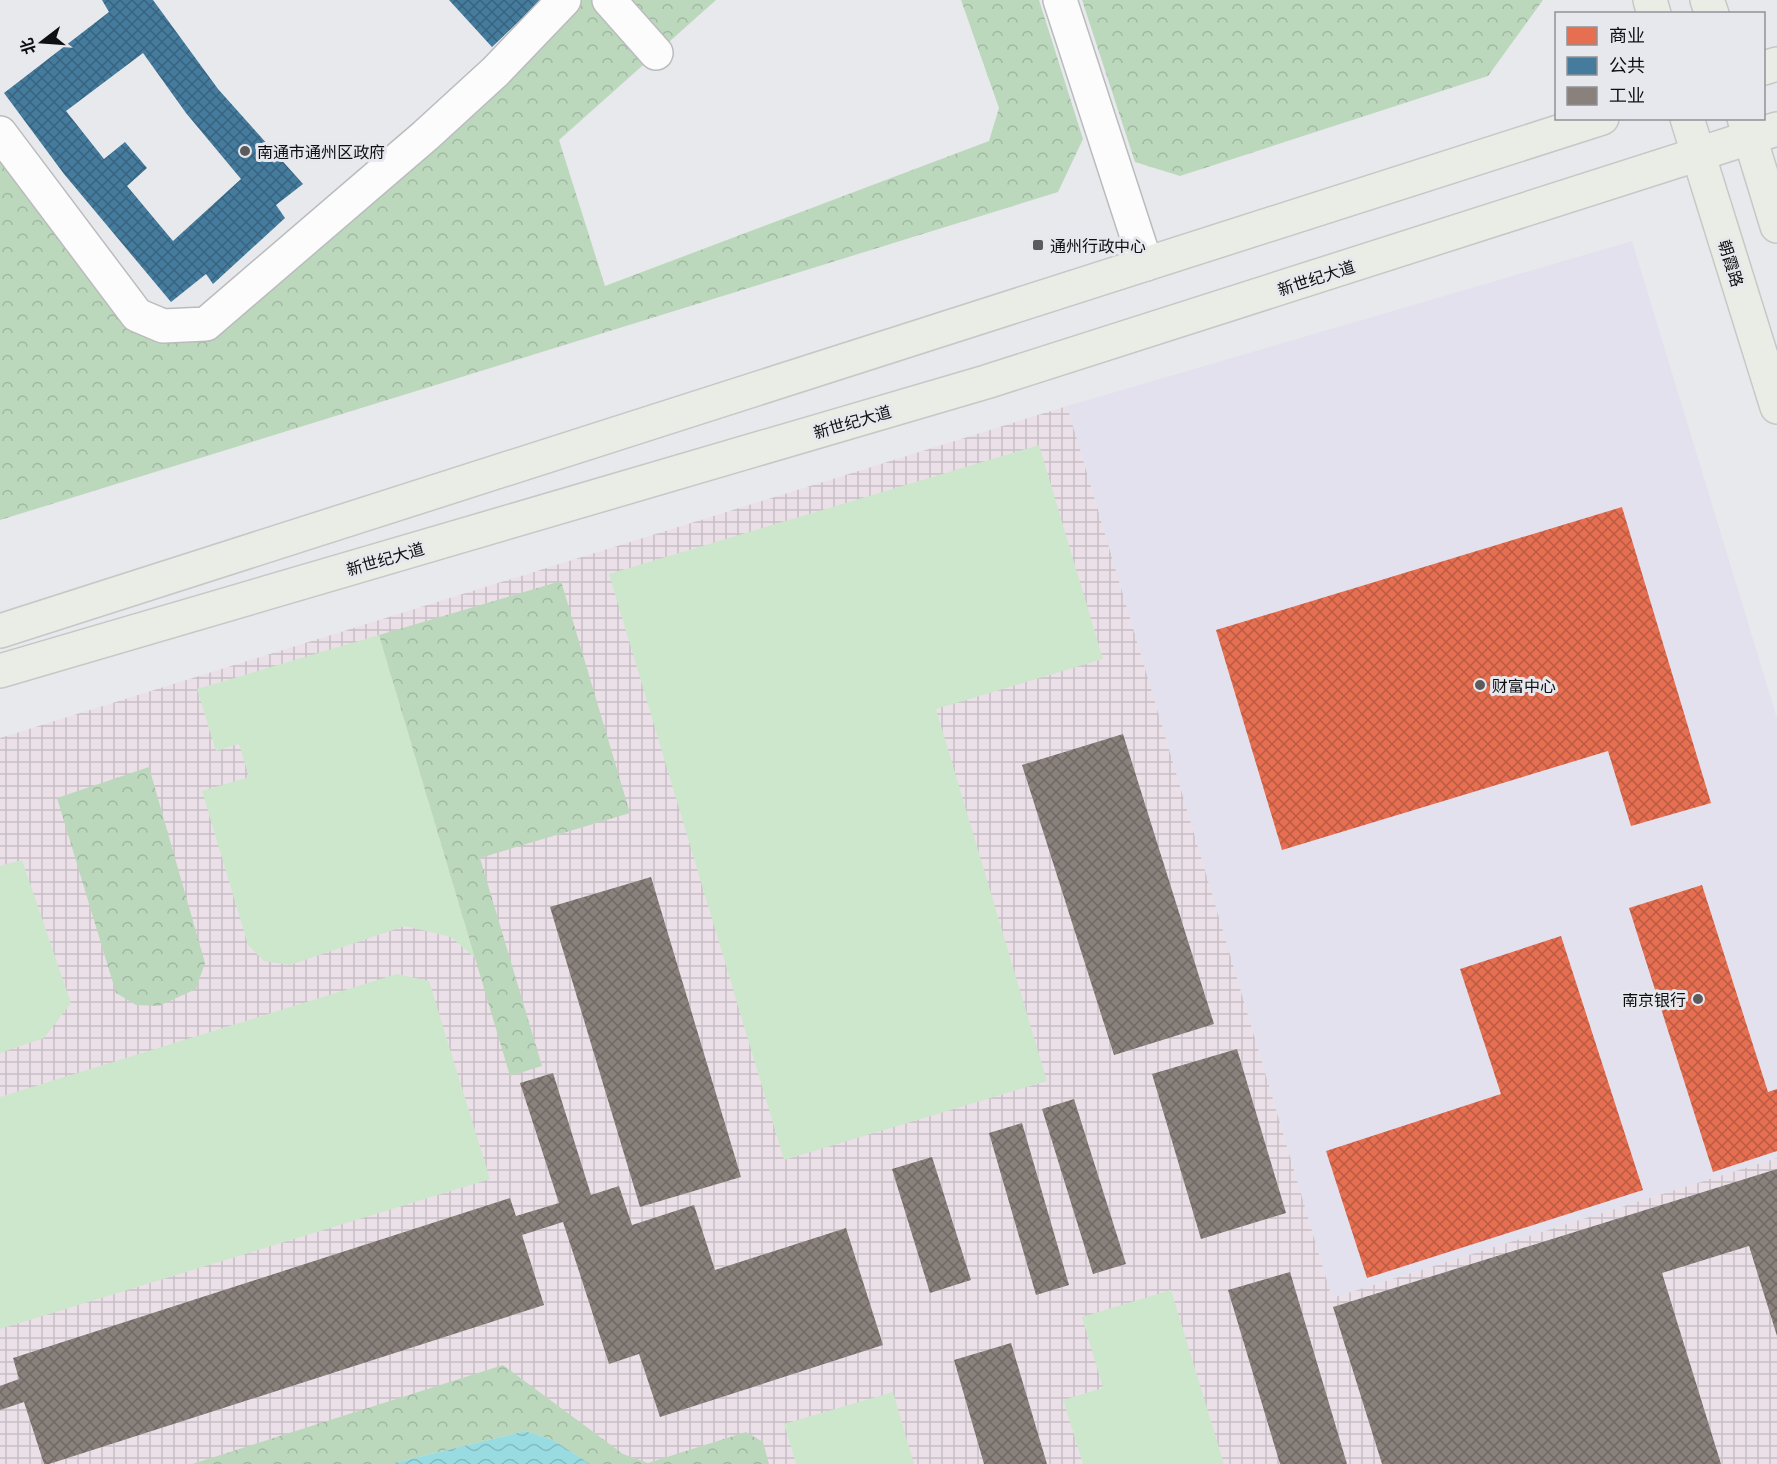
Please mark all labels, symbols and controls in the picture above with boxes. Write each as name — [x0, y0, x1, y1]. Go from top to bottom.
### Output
north arrow — [12, 12, 72, 72]
legend — [1555, 12, 1765, 120]
text: 商业 — [1609, 21, 1645, 47]
text: 北 — [13, 36, 41, 58]
text: 公共 — [1609, 51, 1645, 77]
text: 工业 — [1609, 81, 1645, 107]
place label: 南通市通州区政府 — [257, 139, 385, 163]
marker: 南通市通州区政府 — [238, 144, 252, 158]
place label: 通州行政中心 — [1050, 233, 1146, 257]
street label: 朝霞路 — [1714, 237, 1750, 289]
marker: 通州行政中心 — [1031, 238, 1045, 252]
street label: 新世纪大道 — [1274, 253, 1358, 301]
street label: 新世纪大道 — [810, 398, 894, 444]
street label: 新世纪大道 — [343, 535, 427, 581]
place label: 财富中心 — [1492, 673, 1556, 697]
marker: 财富中心 — [1473, 678, 1487, 692]
place label: 南京银行 — [1622, 987, 1686, 1011]
marker: 南京银行 — [1691, 992, 1705, 1006]

